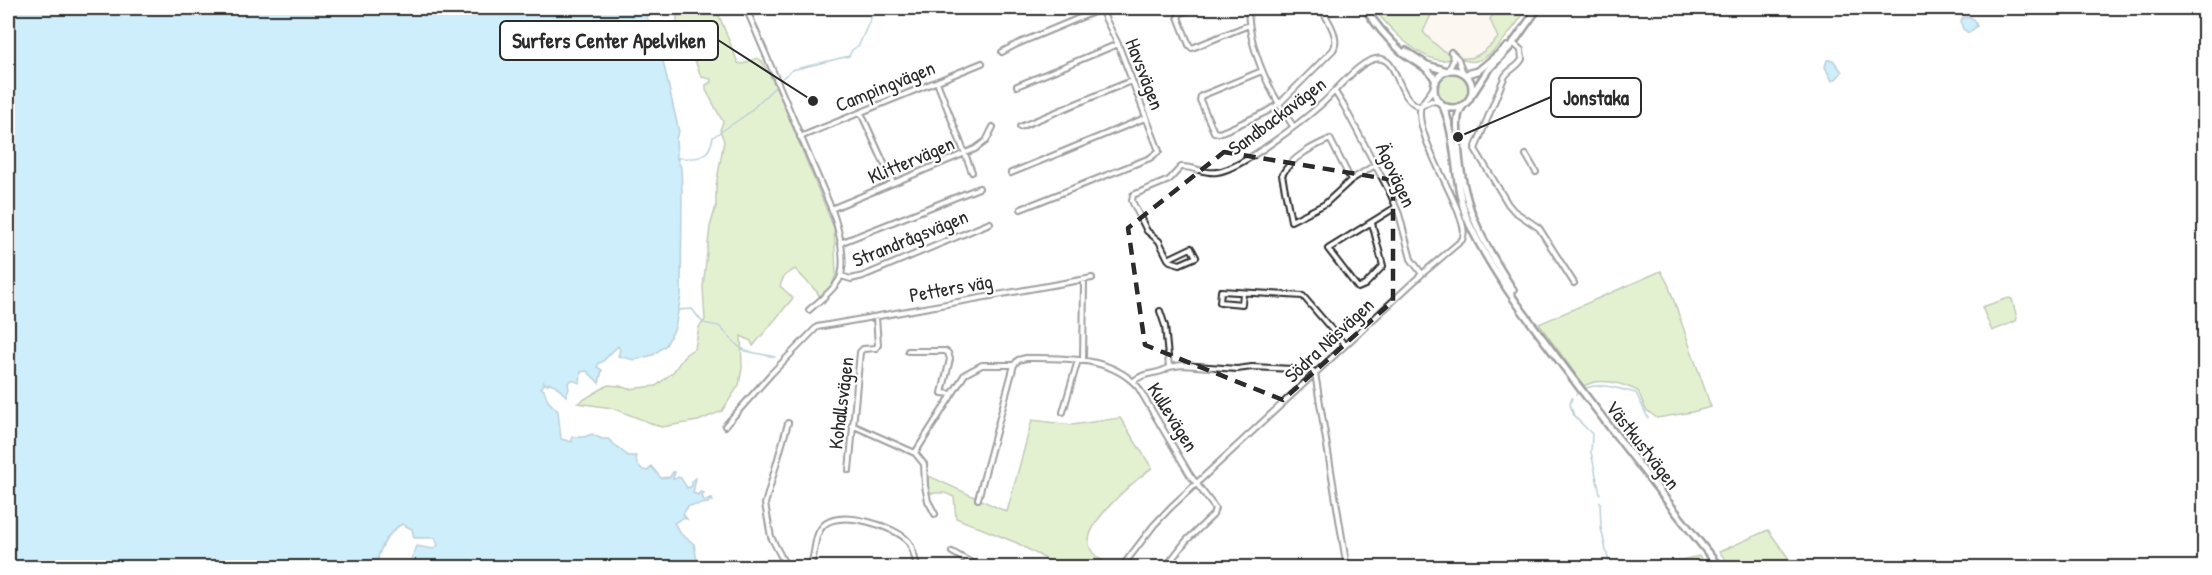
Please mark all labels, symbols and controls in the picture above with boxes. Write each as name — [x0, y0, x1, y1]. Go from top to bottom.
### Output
callout: Surfers Center Apelviken — [500, 21, 718, 60]
text: Surfers Center Apelviken — [512, 26, 706, 56]
street label: Havsvägen — [1119, 34, 1171, 114]
street label: Campingvägen — [831, 53, 939, 118]
street label: Sandbackavägen — [1222, 70, 1331, 161]
callout: Jonstaka — [1551, 78, 1641, 117]
text: Jonstaka — [1563, 83, 1630, 112]
street label: Klittervägen — [863, 129, 958, 190]
street label: Ägovägen — [1370, 138, 1423, 212]
street label: Strandrågsvägen — [848, 202, 972, 273]
street label: Petters väg — [907, 267, 995, 308]
street label: Södra Näsvägen — [1278, 291, 1379, 388]
street label: Kohallsvägen — [821, 355, 860, 451]
street label: Kullevägen — [1142, 377, 1205, 456]
street label: Västkustvägen — [1600, 395, 1687, 495]

